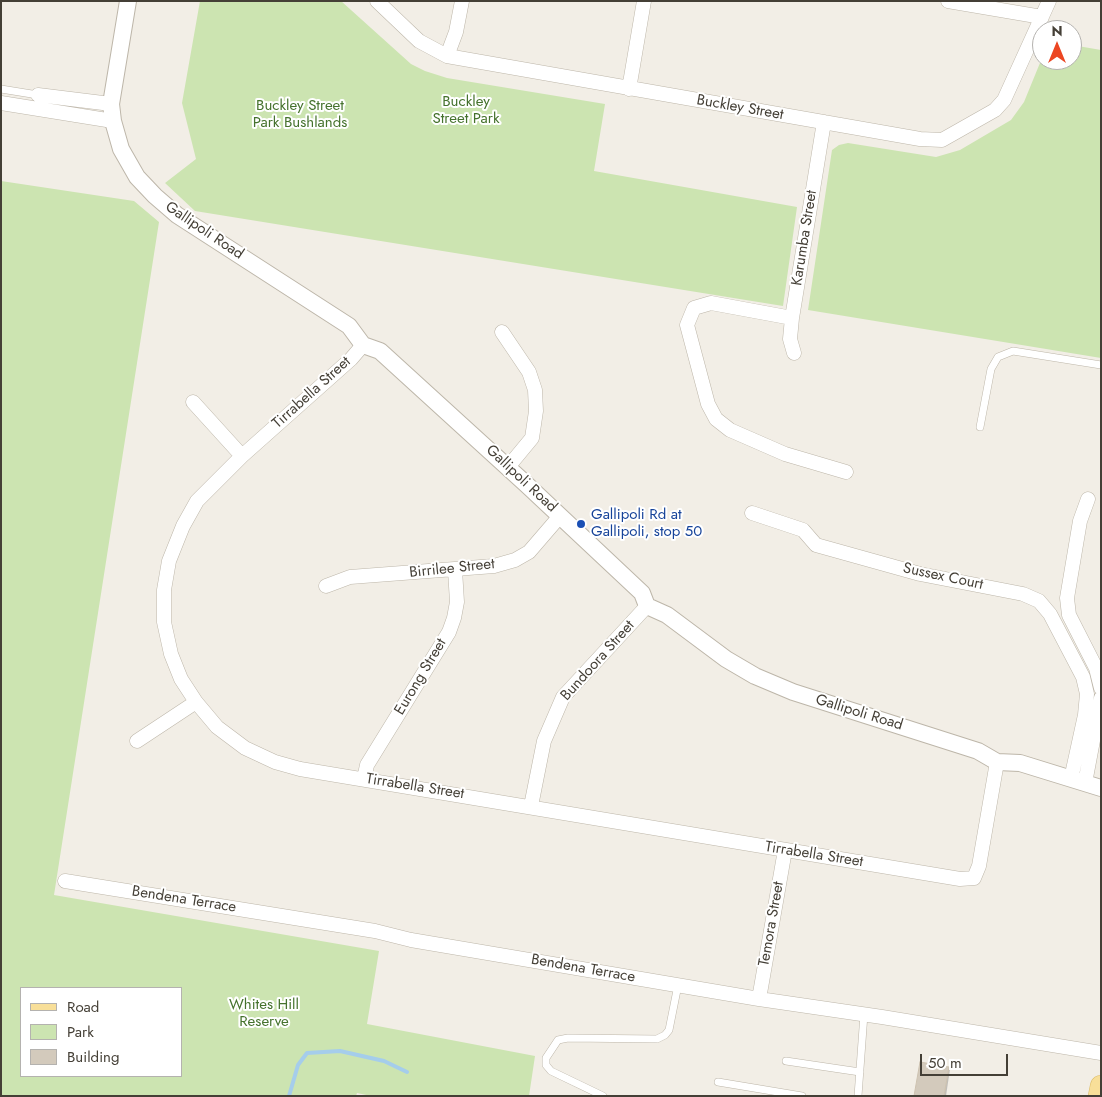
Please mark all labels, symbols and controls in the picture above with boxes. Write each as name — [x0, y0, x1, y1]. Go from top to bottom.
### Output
north arrow — [1032, 20, 1082, 70]
text: N — [1051, 21, 1063, 41]
street label: Buckley Street — [695, 92, 785, 124]
park label: Buckley Street Park — [432, 93, 500, 128]
park label: Buckley Street Park Bushlands — [253, 97, 347, 132]
street label: Karumba Street — [789, 189, 821, 287]
street label: Gallipoli Road — [161, 198, 247, 264]
street label: Tirrabella Street — [269, 353, 355, 433]
street label: Gallipoli Road — [482, 442, 560, 516]
place label: Gallipoli Rd at Gallipoli, stop 50 — [591, 506, 702, 541]
marker: Gallipoli Rd at Gallipoli, stop 50 — [575, 518, 587, 530]
street label: Birrilee Street — [408, 556, 496, 582]
street label: Sussex Court — [901, 560, 985, 594]
street label: Bundoora Street — [557, 617, 639, 705]
street label: Eurong Street — [391, 636, 451, 718]
street label: Gallipoli Road — [813, 691, 905, 735]
street label: Tirrabella Street — [365, 770, 465, 804]
street label: Tirrabella Street — [764, 838, 864, 872]
street label: Temora Street — [756, 880, 788, 968]
street label: Bendena Terrace — [131, 883, 237, 917]
street label: Bendena Terrace — [530, 951, 636, 987]
legend — [20, 987, 182, 1077]
text: Road — [67, 996, 99, 1018]
park label: Whites Hill Reserve — [229, 996, 299, 1031]
text: Park — [67, 1021, 94, 1043]
scale bar — [922, 1044, 1010, 1076]
text: Building — [67, 1046, 119, 1068]
text: 50 m — [928, 1052, 962, 1074]

